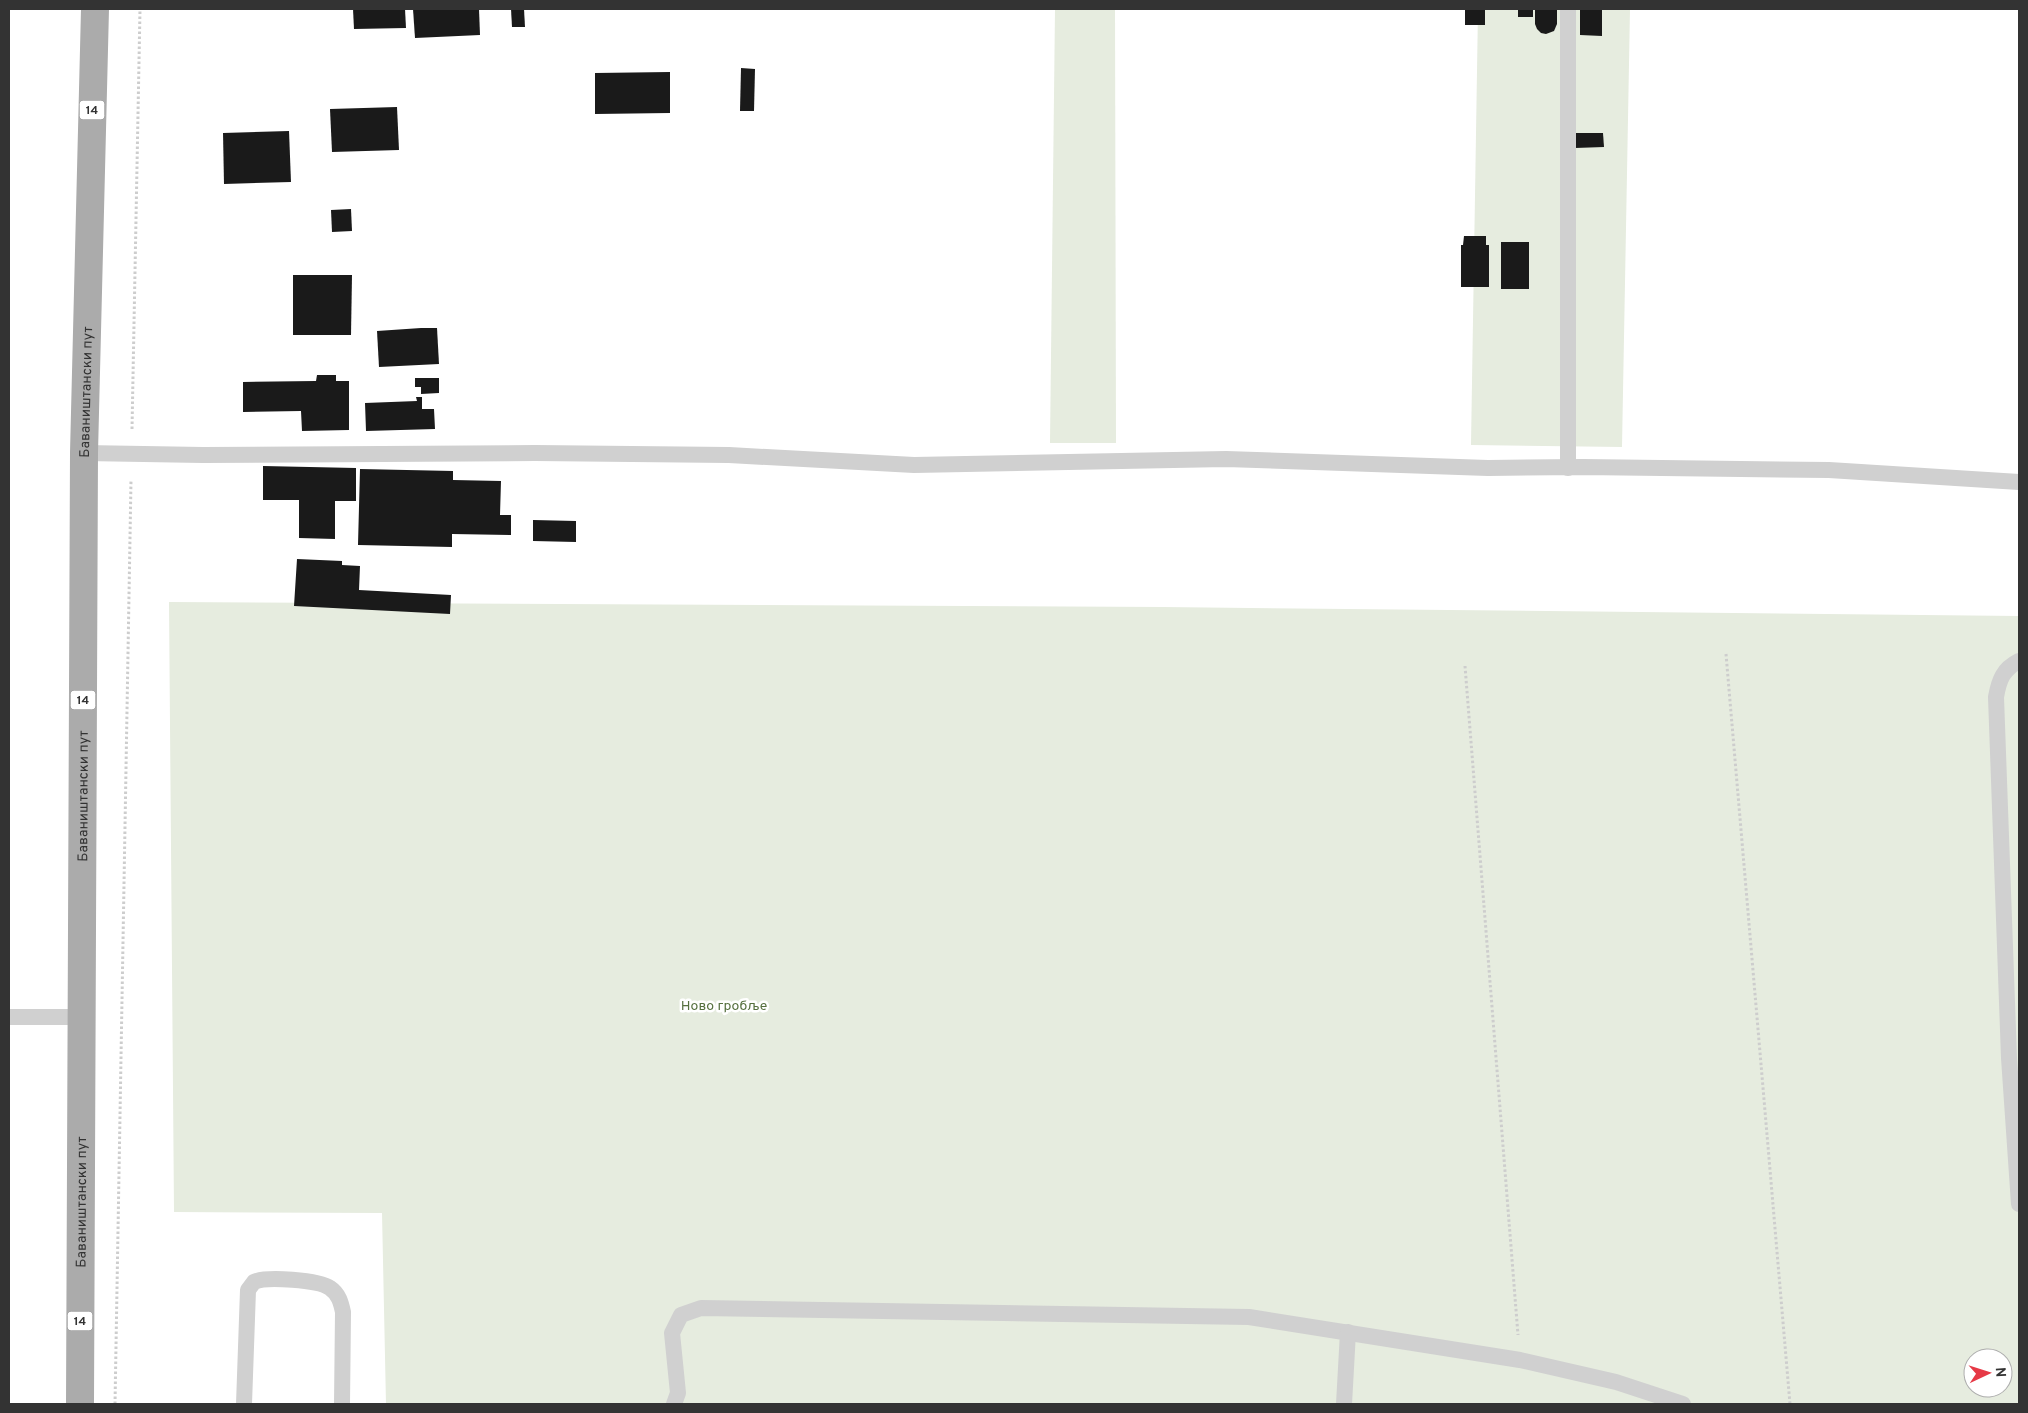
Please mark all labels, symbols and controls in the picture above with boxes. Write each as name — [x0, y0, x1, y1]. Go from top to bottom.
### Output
road number: 14 — [80, 100, 104, 120]
street label: Баваништански пут — [77, 326, 97, 458]
road number: 14 — [70, 690, 96, 710]
street label: Баваништански пут — [75, 730, 93, 862]
park label: Ново гробље — [681, 998, 767, 1015]
street label: Баваништански пут — [74, 1136, 91, 1268]
road number: 14 — [68, 1312, 92, 1330]
north arrow — [1963, 1348, 2013, 1398]
text: N — [1991, 1367, 2008, 1378]

